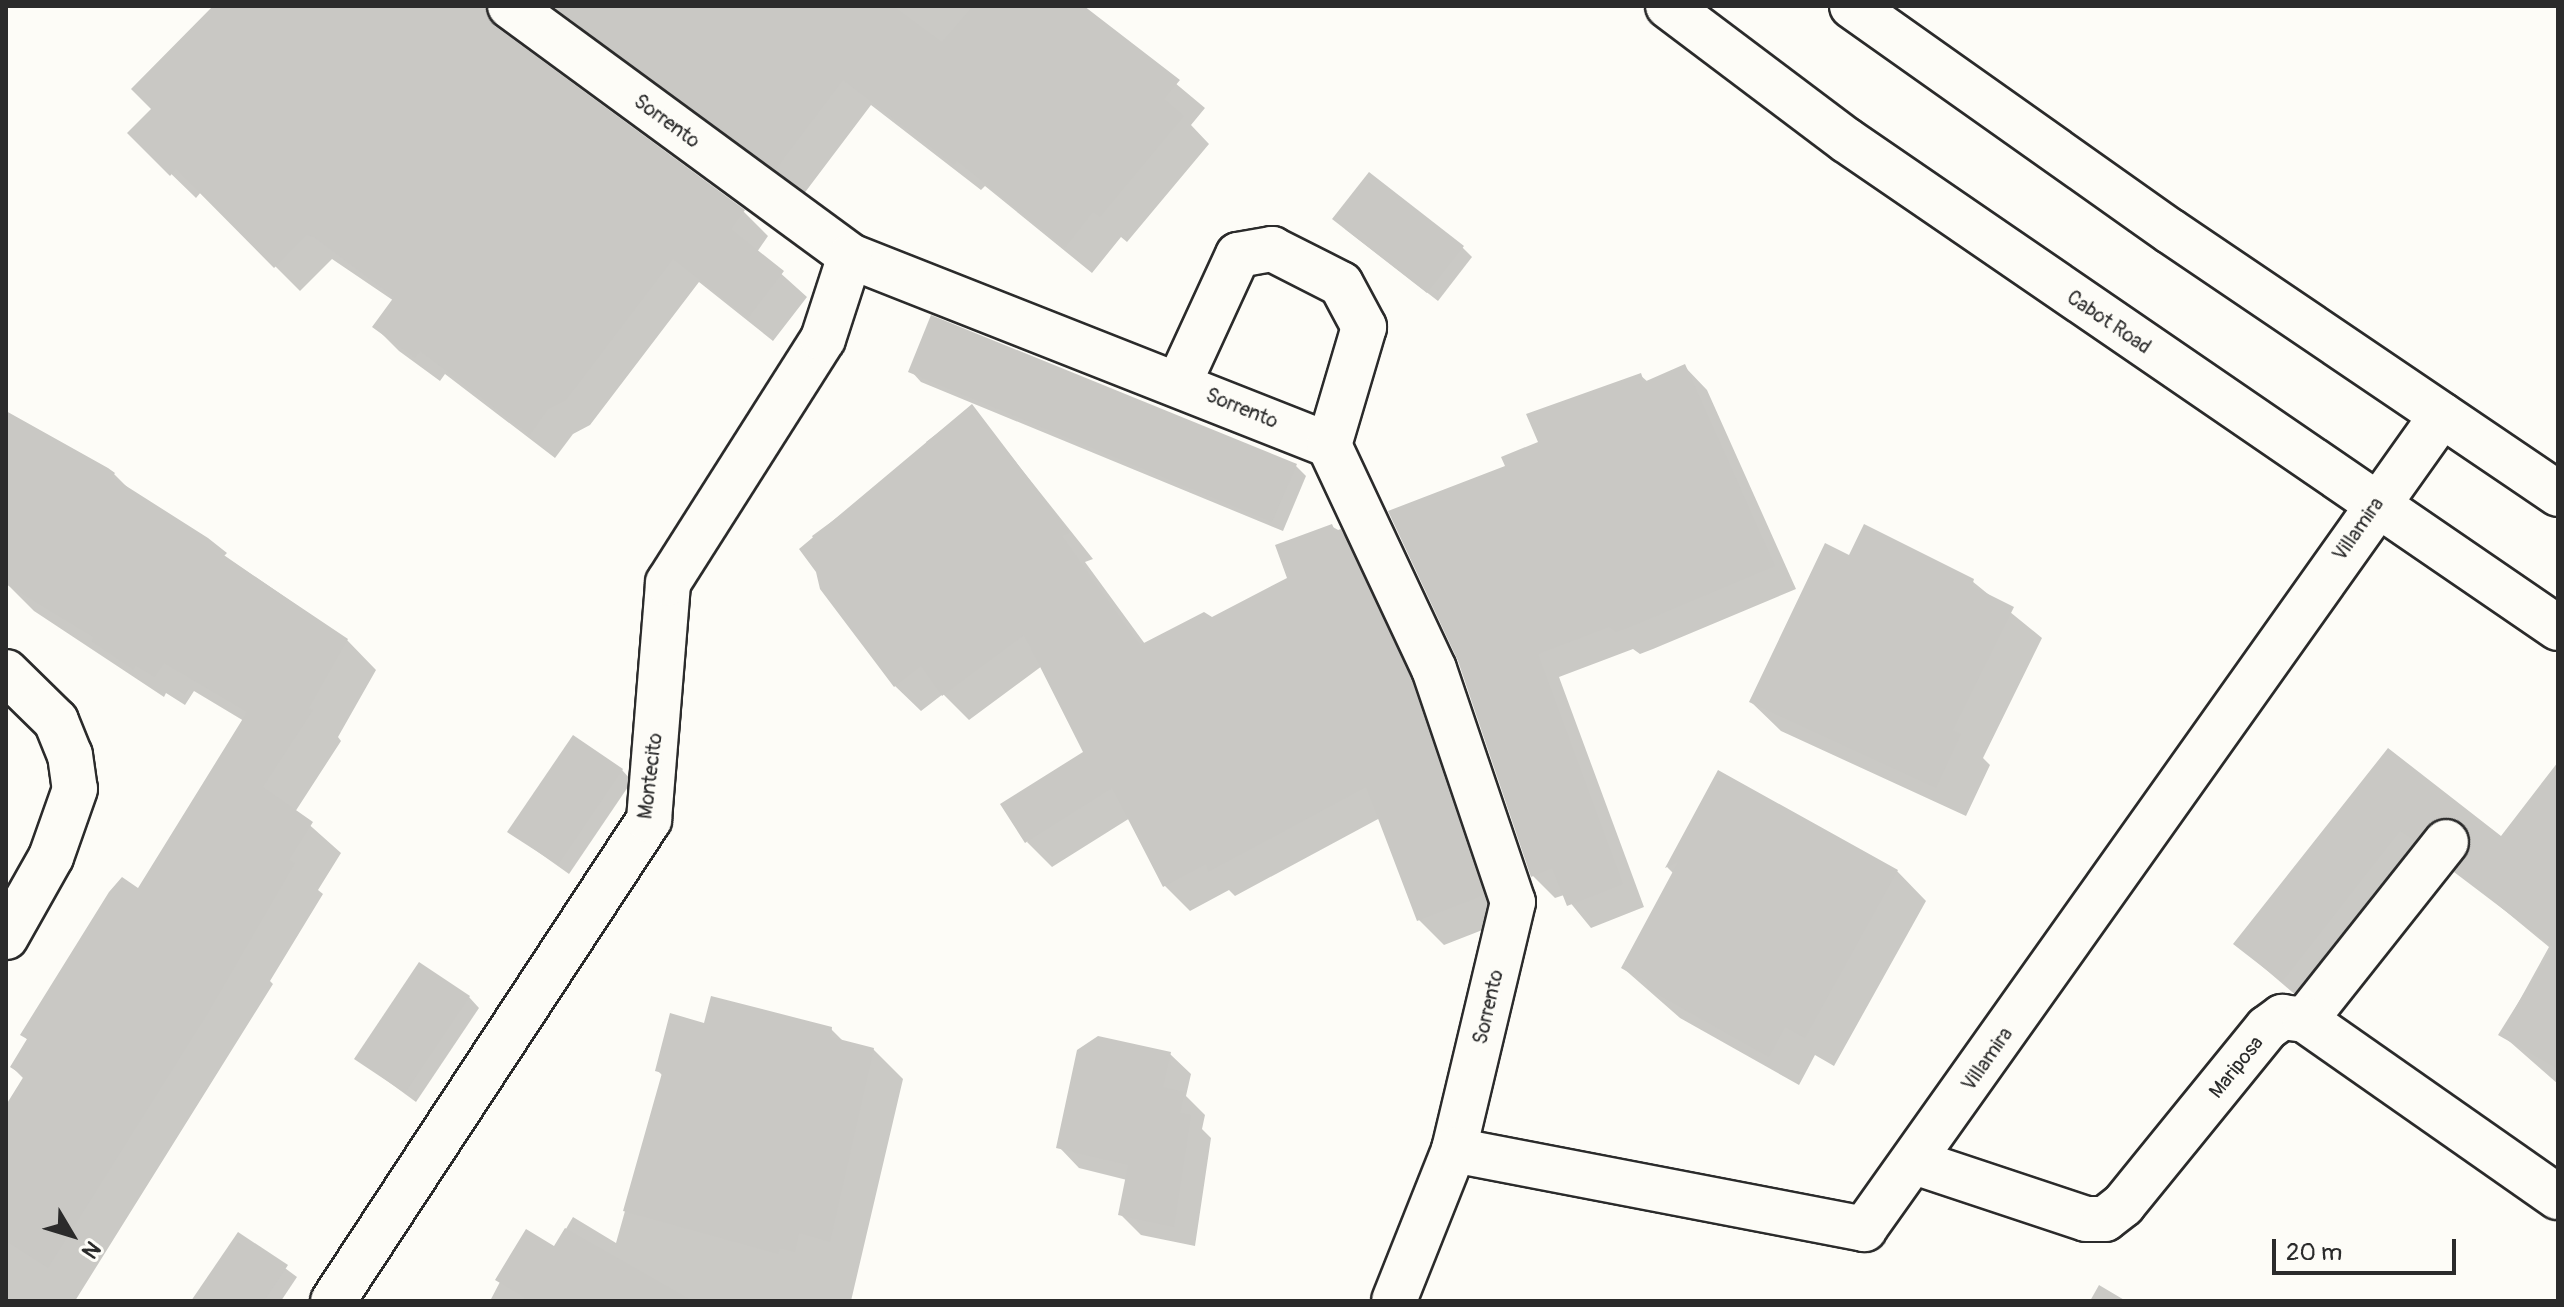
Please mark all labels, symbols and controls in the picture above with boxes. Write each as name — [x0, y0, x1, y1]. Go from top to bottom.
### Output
street label: Sorrento — [629, 89, 705, 153]
street label: Cabot Road — [2062, 285, 2156, 359]
street label: Sorrento — [1202, 383, 1282, 433]
street label: Villamira — [2327, 493, 2389, 565]
street label: Montecito — [633, 732, 667, 820]
street label: Sorrento — [1468, 967, 1508, 1047]
street label: Villamira — [1956, 1023, 2018, 1095]
street label: Mariposa — [2204, 1031, 2268, 1103]
north arrow — [32, 1195, 112, 1275]
scale bar — [2276, 1223, 2460, 1273]
text: N — [75, 1235, 107, 1264]
text: 20 m — [2286, 1238, 2342, 1267]

